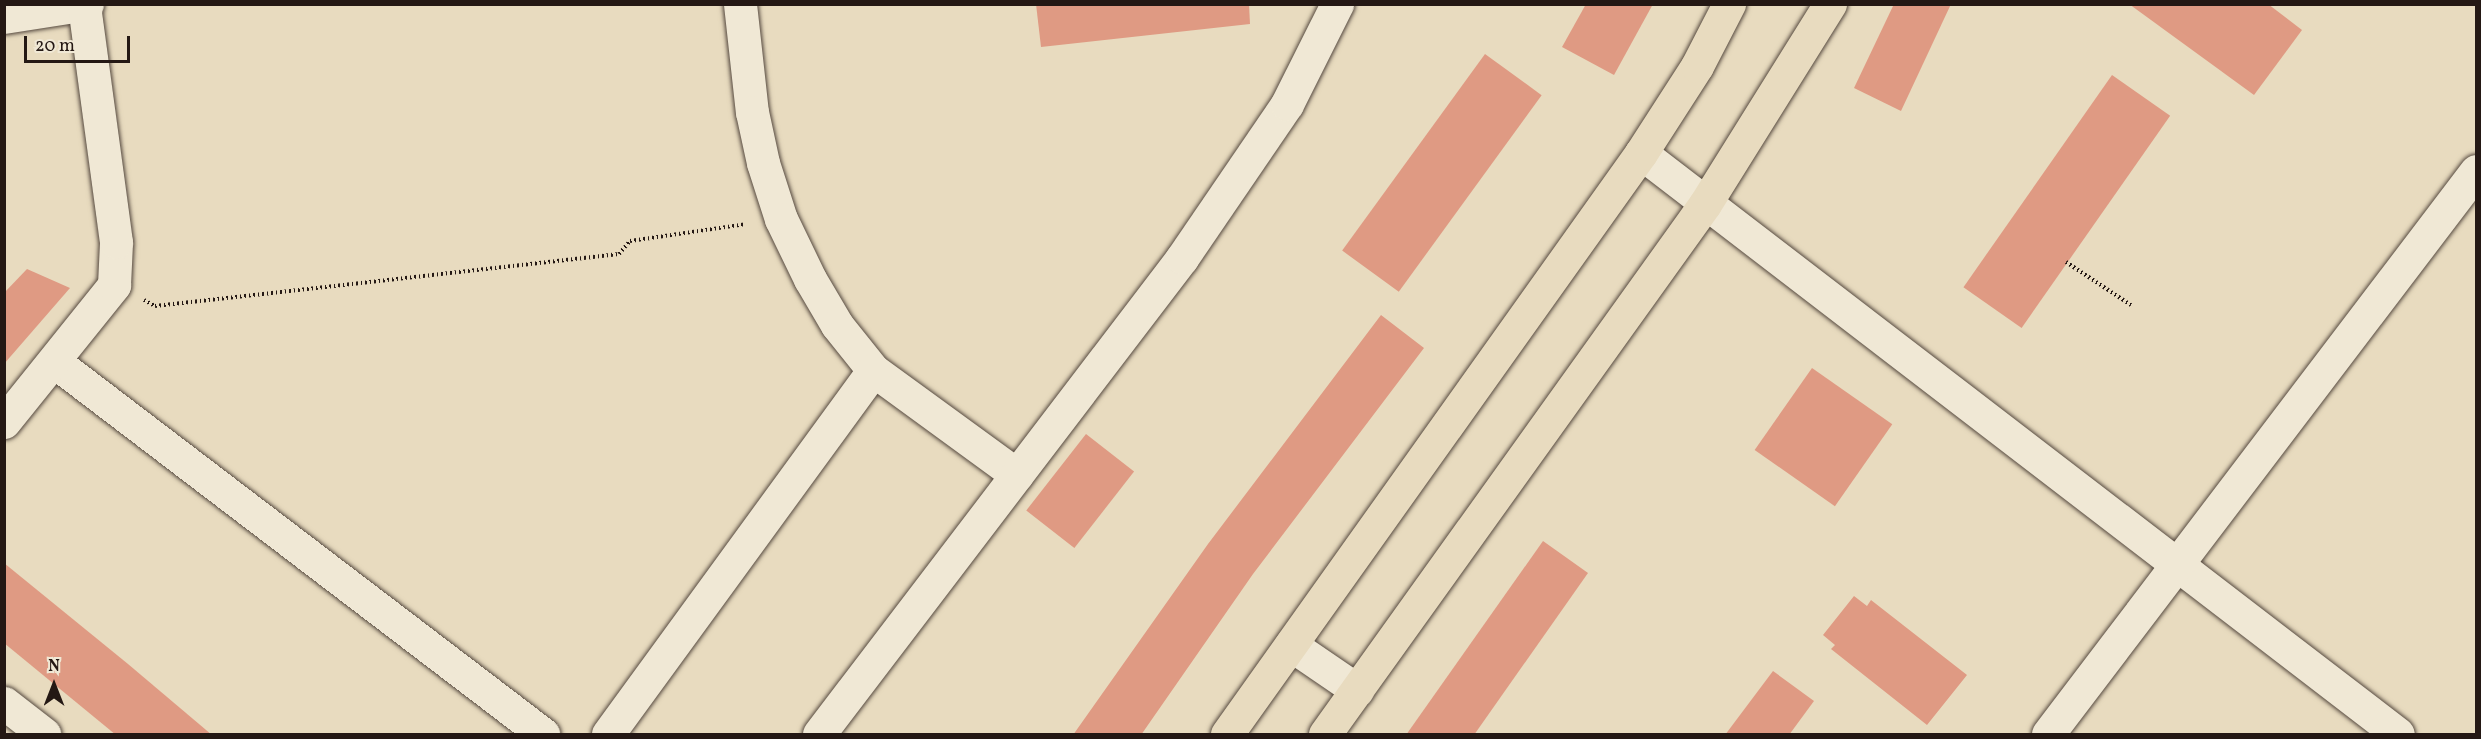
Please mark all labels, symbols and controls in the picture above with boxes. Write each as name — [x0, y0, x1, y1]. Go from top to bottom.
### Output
scale bar — [27, 24, 134, 62]
text: 20 m — [35, 34, 75, 59]
north arrow — [24, 655, 84, 715]
text: N — [48, 656, 60, 678]

